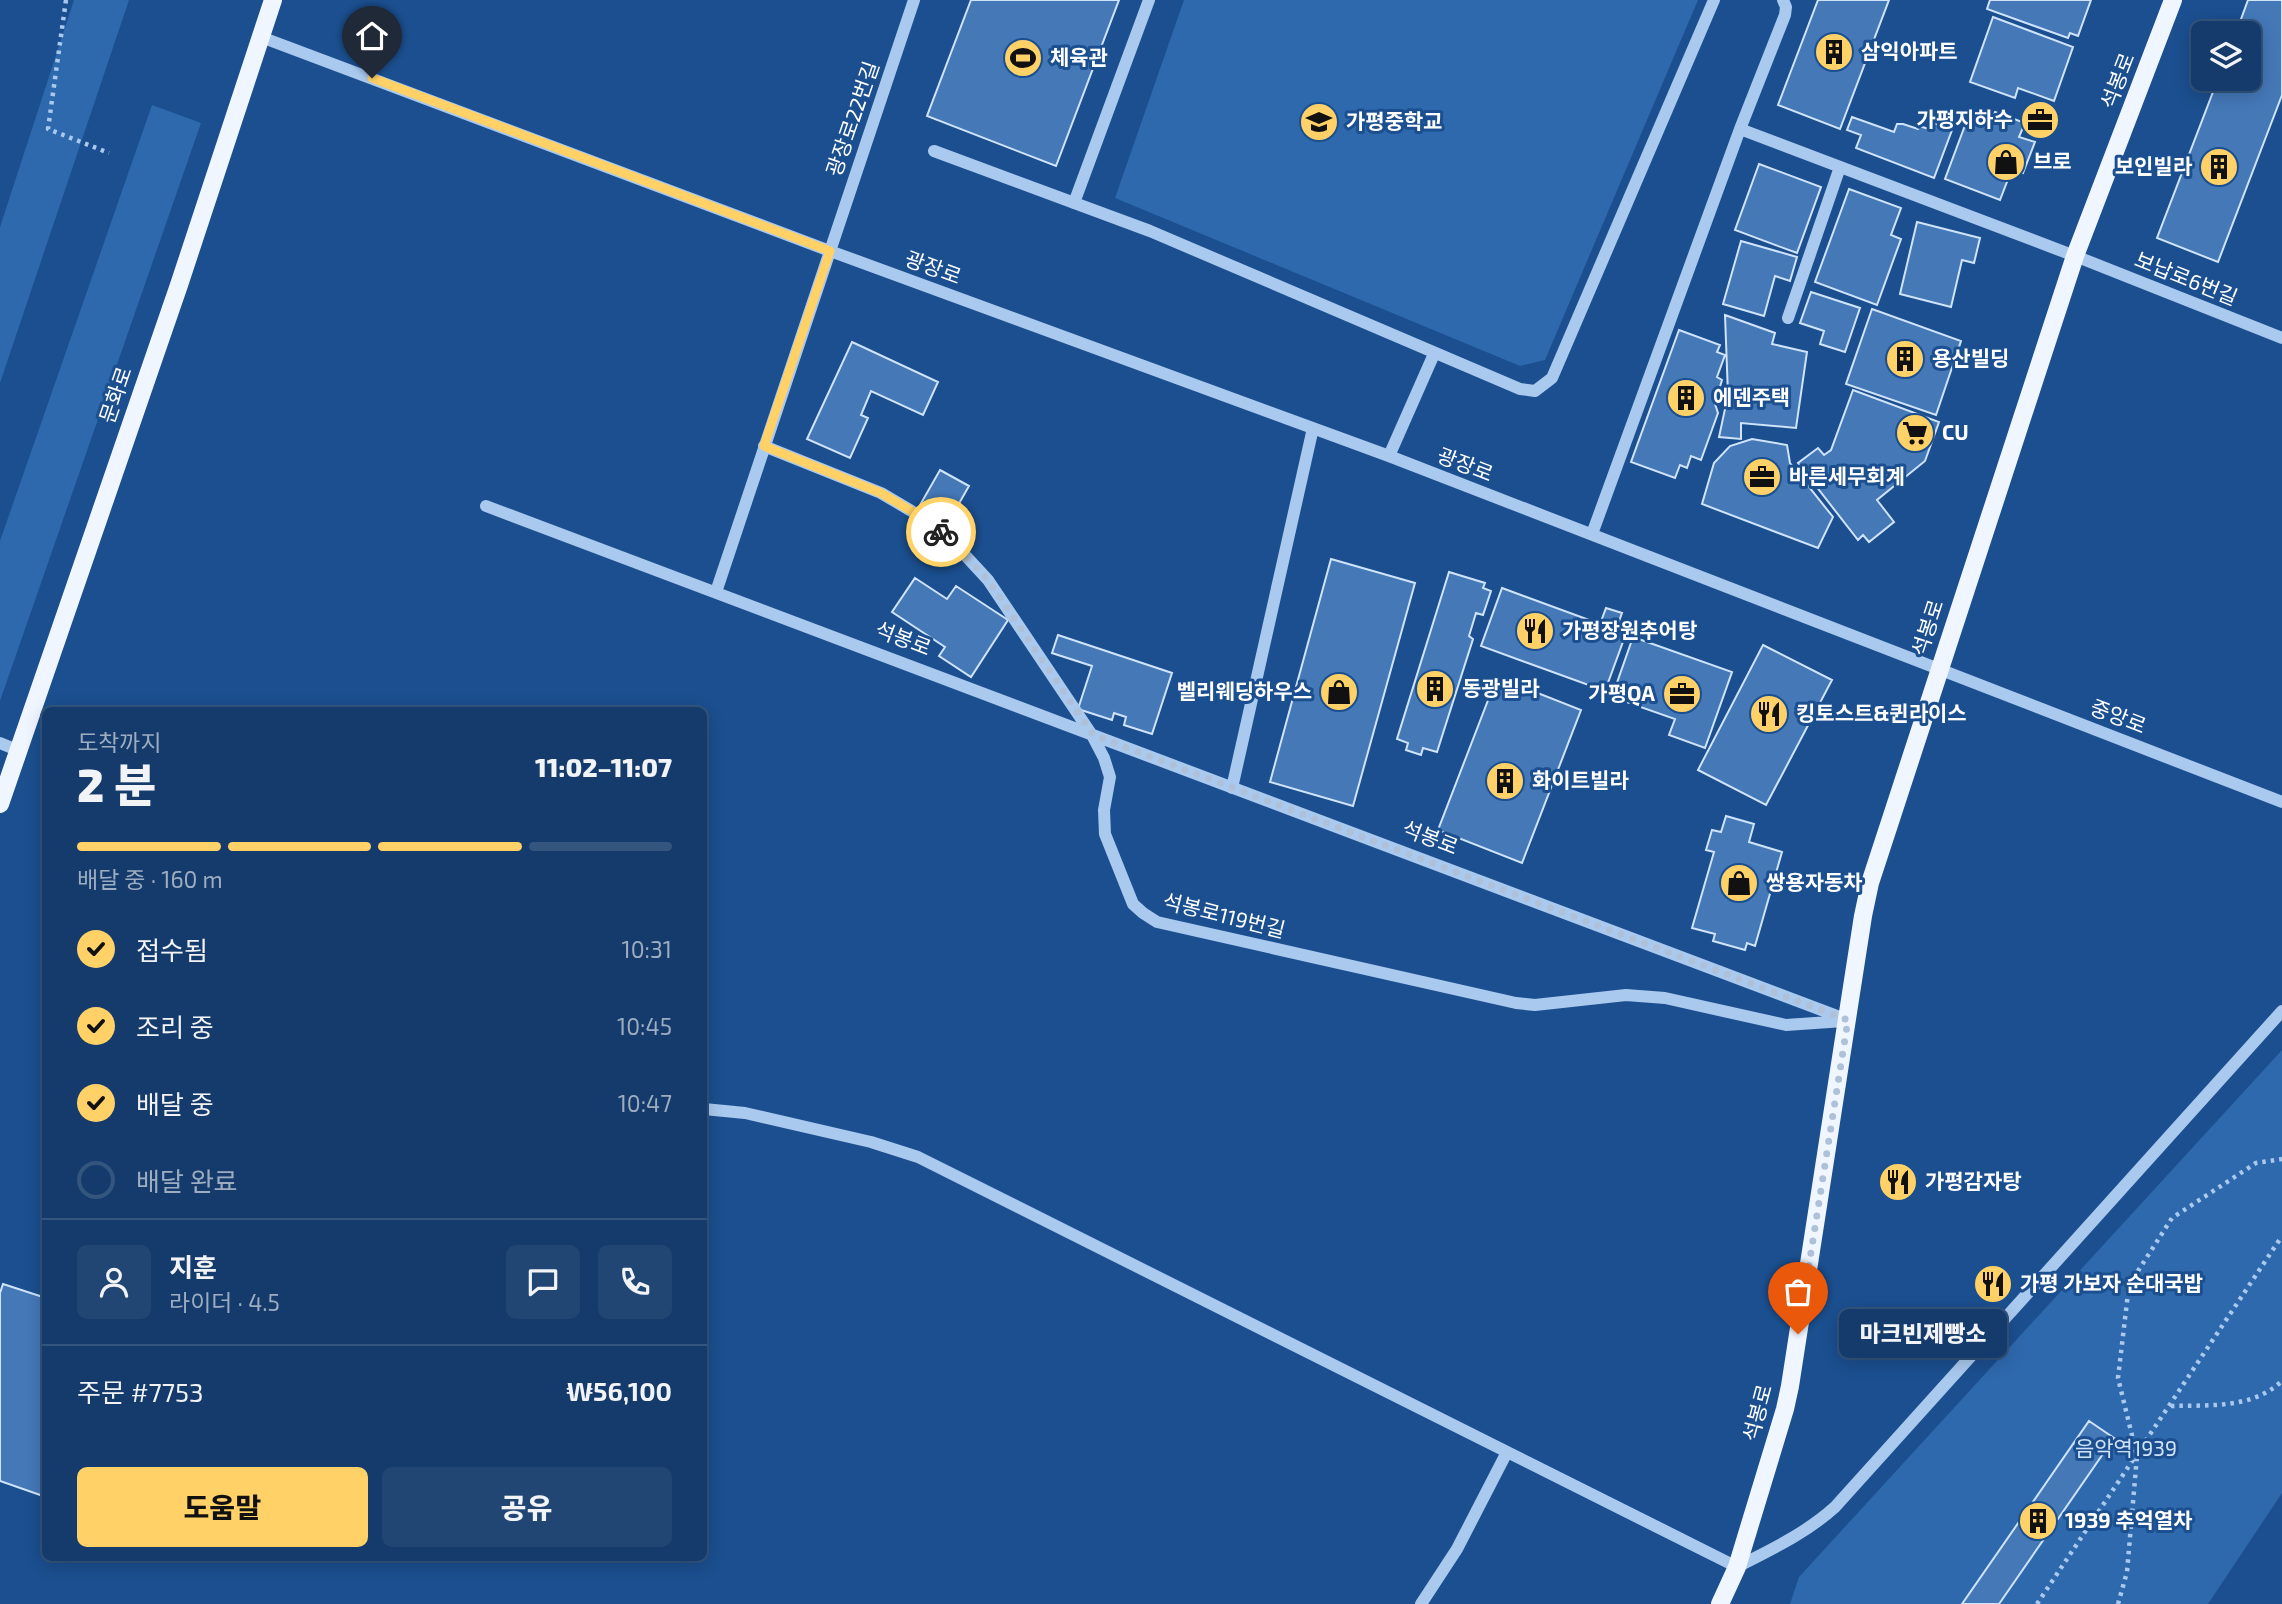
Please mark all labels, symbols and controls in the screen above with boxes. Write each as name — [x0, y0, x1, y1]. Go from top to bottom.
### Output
pin — [342, 6, 402, 78]
icon: home — [353, 17, 391, 55]
map controls — [2191, 21, 2261, 91]
button: layers — [2191, 21, 2261, 91]
building icon: 삼익아파트 — [1813, 31, 1855, 73]
sports icon: 체육관 — [1002, 37, 1044, 79]
place label: 삼익아파트 — [1861, 38, 1958, 63]
place label: 체육관 — [1050, 44, 1108, 69]
street label: 석봉로 — [2095, 49, 2139, 112]
street label: 광장로22번길 — [820, 58, 883, 179]
office icon: 가평지하수 — [2019, 99, 2061, 141]
school or university icon: 가평중학교 — [1298, 101, 1340, 143]
place label: 가평지하수 — [1916, 106, 2013, 131]
place label: 가평중학교 — [1346, 108, 1443, 133]
shop icon: 브로 — [1985, 141, 2027, 183]
building icon: 보인빌라 — [2198, 146, 2240, 188]
place label: 브로 — [2033, 148, 2072, 173]
place label: 보인빌라 — [2115, 153, 2193, 178]
street label: 광장로 — [902, 245, 965, 288]
street label: 보납로6번길 — [2132, 246, 2242, 310]
building icon: 용산빌딩 — [1884, 338, 1926, 380]
place label: 용산빌딩 — [1932, 345, 2009, 370]
street label: 문화로 — [93, 363, 136, 426]
building icon: 에덴주택 — [1665, 377, 1707, 419]
place label: 에덴주택 — [1713, 384, 1790, 409]
supermarket icon: CU — [1894, 412, 1936, 454]
place label: CU — [1942, 419, 1969, 444]
street label: 광장로 — [1434, 442, 1497, 486]
office icon: 바른세무회계 — [1741, 456, 1783, 498]
place label: 바른세무회계 — [1789, 463, 1905, 488]
courier — [906, 497, 976, 567]
icon: bike — [922, 513, 960, 551]
street label: 석봉로 — [1906, 596, 1947, 659]
restaurant icon: 가평장원추어탕 — [1514, 610, 1556, 652]
street label: 석봉로 — [872, 616, 935, 660]
place label: 가평장원추어탕 — [1562, 617, 1697, 642]
building icon: 동광빌라 — [1414, 668, 1456, 710]
shop icon: 벨리웨딩하우스 — [1318, 671, 1360, 713]
office icon: 가평QA — [1661, 673, 1703, 715]
place label: 동광빌라 — [1462, 675, 1540, 700]
place label: 벨리웨딩하우스 — [1177, 678, 1312, 703]
place label: 가평QA — [1588, 680, 1655, 706]
restaurant icon: 킹토스트&퀸라이스 — [1748, 693, 1790, 735]
street label: 중앙로 — [2087, 694, 2150, 738]
place label: 킹토스트&퀸라이스 — [1796, 700, 1967, 725]
text: 도착까지 — [77, 728, 162, 756]
text: 11:02–11:07 — [535, 751, 672, 782]
text: 2 분 — [77, 756, 156, 811]
building icon: 화이트빌라 — [1484, 760, 1526, 802]
place label: 화이트빌라 — [1532, 767, 1629, 792]
street label: 석봉로 — [1399, 815, 1462, 859]
shop icon: 쌍용자동차 — [1718, 862, 1760, 904]
text: 배달 중 · 160 m — [77, 865, 223, 893]
place label: 쌍용자동차 — [1766, 869, 1863, 894]
street label: 석봉로119번길 — [1161, 887, 1288, 942]
icon: check — [77, 930, 115, 968]
text: 접수됨 — [136, 934, 208, 965]
text: 10:31 — [622, 935, 672, 963]
icon: check — [77, 1007, 115, 1045]
text: 조리 중 — [136, 1011, 214, 1042]
text: 10:45 — [617, 1012, 672, 1040]
icon: check — [77, 1084, 115, 1122]
text: 배달 중 — [136, 1088, 214, 1119]
text: 10:47 — [618, 1089, 672, 1117]
restaurant icon: 가평감자탕 — [1877, 1161, 1919, 1203]
text: 배달 완료 — [136, 1165, 237, 1196]
place label: 가평감자탕 — [1925, 1168, 2022, 1193]
button: person — [77, 1245, 151, 1319]
button: chat — [506, 1245, 580, 1319]
button: phone — [598, 1245, 672, 1319]
text: 지훈 — [169, 1251, 217, 1282]
pin — [1768, 1262, 1828, 1334]
restaurant icon: 가평 가보자 순대국밥 — [1972, 1263, 2014, 1305]
place label: 가평 가보자 순대국밥 — [2020, 1270, 2203, 1295]
icon: bag — [1779, 1273, 1817, 1311]
text: 라이더 · 4.5 — [169, 1288, 280, 1316]
callout: 마크빈제빵소 — [1840, 1310, 2008, 1358]
text: 마크빈제빵소 — [1860, 1319, 1986, 1347]
text: ₩56,100 — [566, 1375, 672, 1406]
text: 주문 #7753 — [77, 1376, 203, 1407]
street label: 석봉로 — [1737, 1381, 1776, 1444]
park label: 음악역1939 — [2075, 1435, 2177, 1460]
button: 도움말 — [77, 1467, 368, 1547]
button: 공유 — [382, 1467, 672, 1547]
building icon: 1939 추억열차 — [2017, 1500, 2059, 1542]
place label: 1939 추억열차 — [2065, 1507, 2193, 1532]

